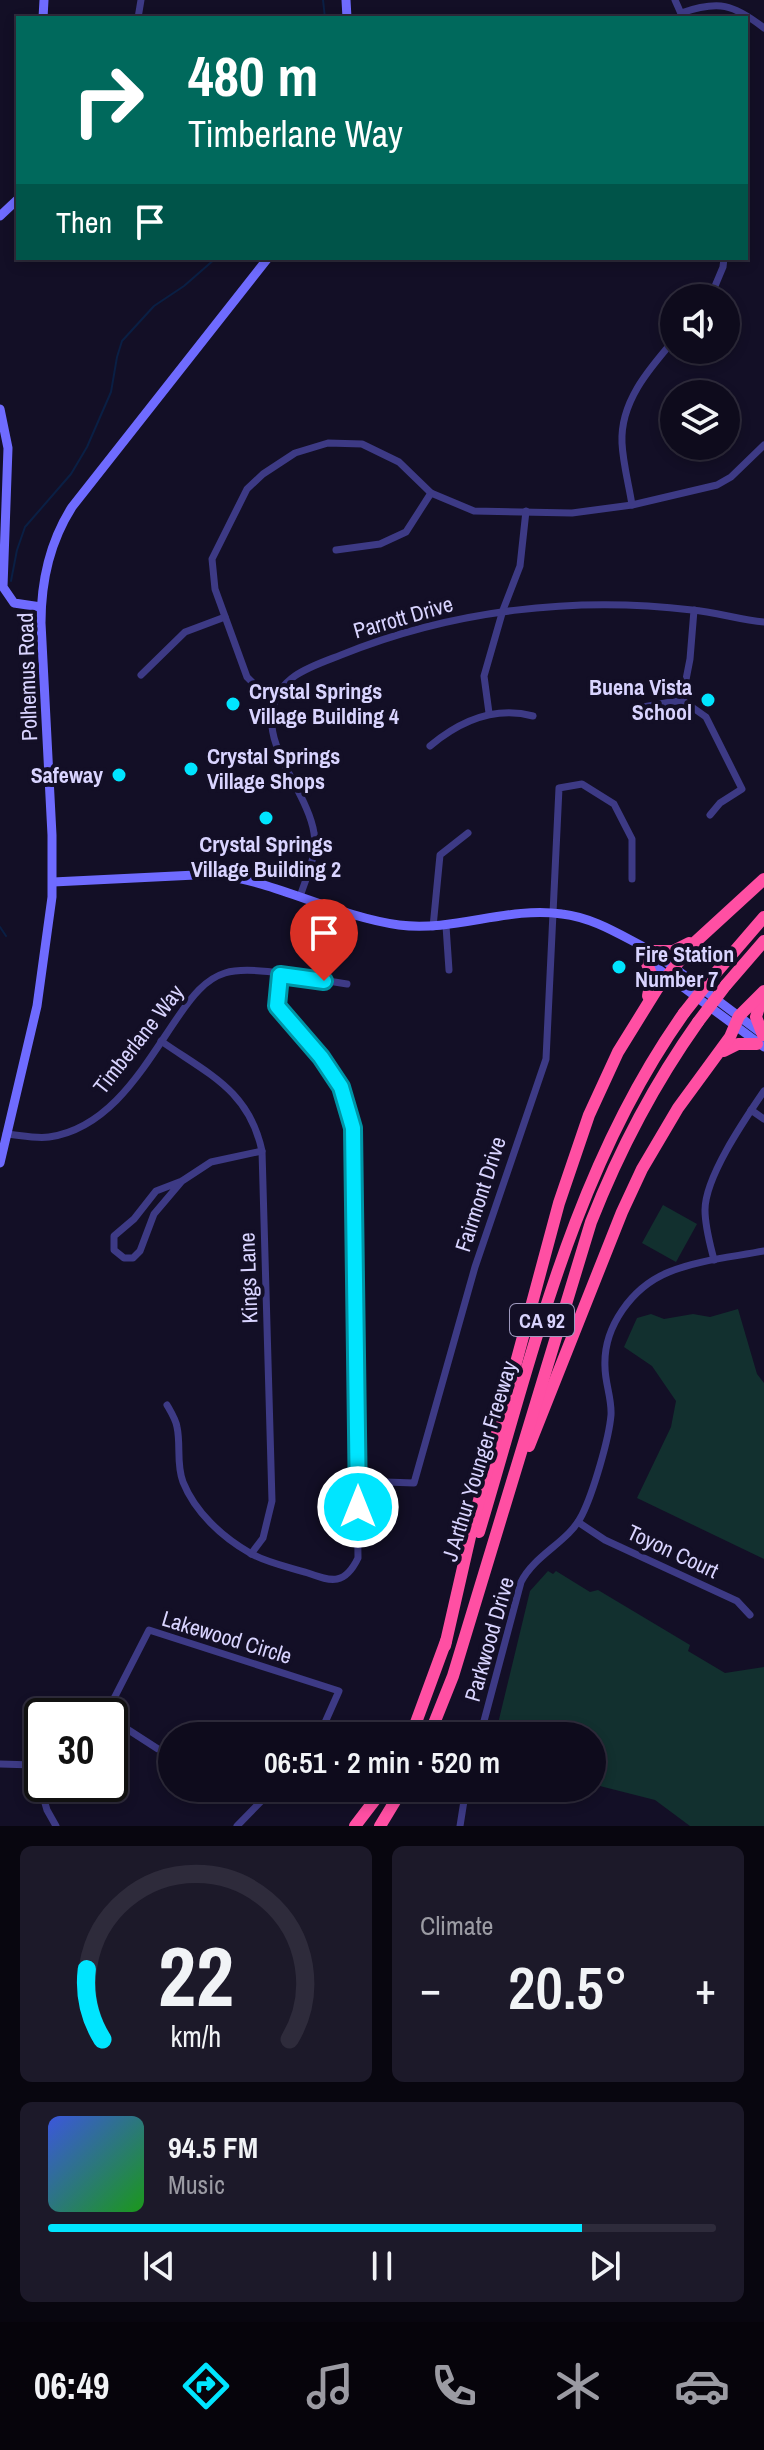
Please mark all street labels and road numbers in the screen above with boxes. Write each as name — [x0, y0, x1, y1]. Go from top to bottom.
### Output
street label: Parrott Drive — [350, 588, 456, 646]
street label: Polhemus Road — [10, 612, 44, 742]
street label: Timberlane Way — [86, 978, 190, 1100]
street label: Fairmont Drive — [447, 1133, 513, 1255]
street label: Kings Lane — [231, 1232, 265, 1324]
road number: CA 92 — [510, 1304, 574, 1336]
street label: J Arthur Younger Freeway — [434, 1357, 524, 1565]
street label: Toyon Court — [623, 1517, 723, 1585]
street label: Parkwood Drive — [457, 1573, 521, 1705]
street label: Lakewood Circle — [158, 1603, 296, 1671]

